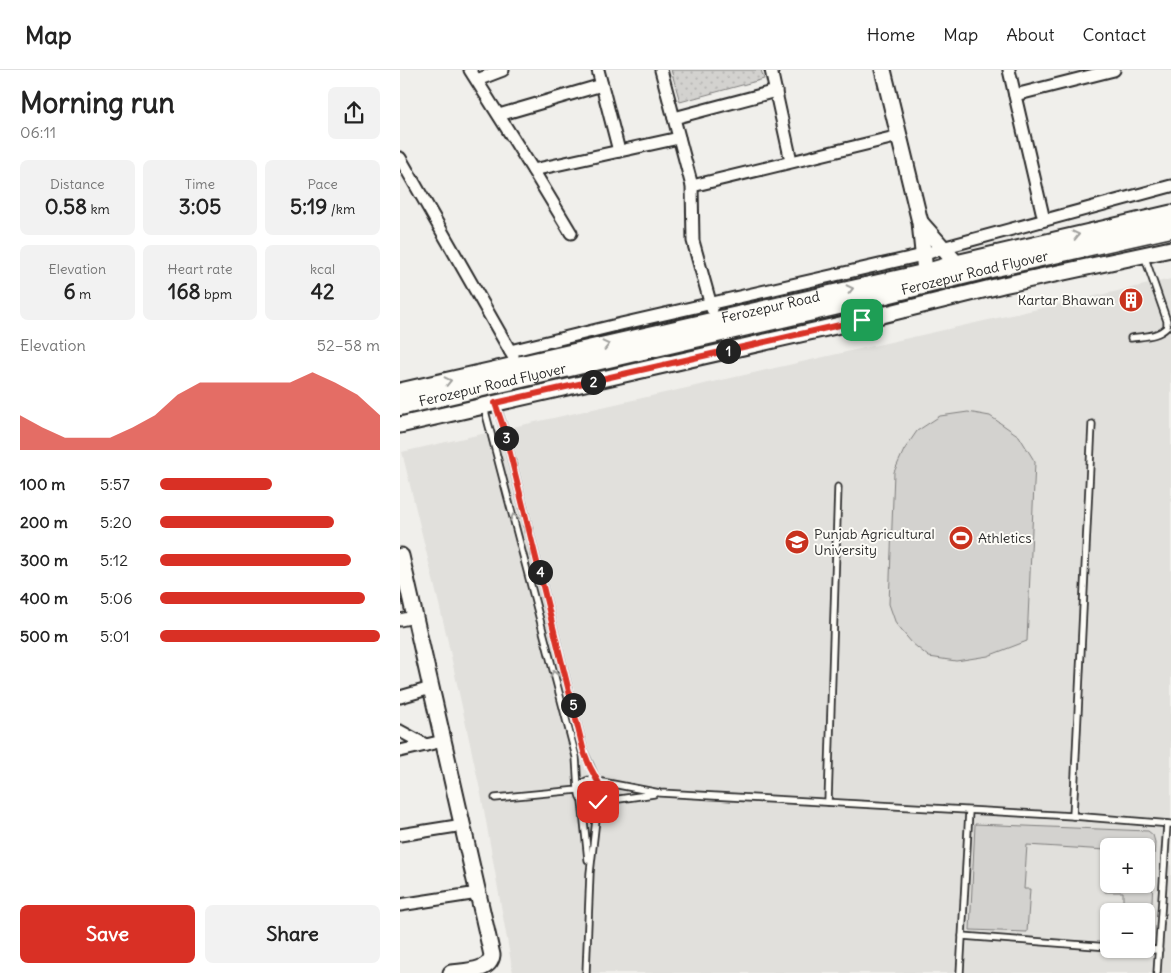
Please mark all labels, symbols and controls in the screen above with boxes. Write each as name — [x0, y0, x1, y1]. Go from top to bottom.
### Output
text: Map — [25, 20, 72, 50]
text: Home — [867, 23, 915, 46]
text: Map — [943, 23, 978, 46]
text: About — [1006, 23, 1054, 46]
text: Contact — [1082, 23, 1146, 46]
text: Morning run — [20, 85, 175, 121]
button: share — [328, 87, 380, 139]
text: 06:11 — [20, 122, 56, 142]
text: Distance — [50, 175, 105, 193]
text: Time — [185, 175, 215, 193]
text: Pace — [307, 175, 338, 193]
text: 0.58 — [45, 193, 87, 220]
text: 3:05 — [179, 193, 221, 220]
text: 5:19 — [290, 193, 327, 220]
text: km — [87, 200, 110, 218]
text: /km — [327, 200, 355, 218]
one-way arrow — [1071, 230, 1080, 241]
street label: Ferozepur Road Flyover — [899, 247, 1050, 299]
text: Elevation — [49, 260, 106, 278]
text: Heart rate — [168, 260, 232, 278]
text: kcal — [310, 260, 335, 278]
text: 6 — [63, 278, 76, 305]
text: 168 — [168, 278, 201, 305]
text: 42 — [311, 278, 334, 305]
one-way arrow — [845, 284, 854, 295]
text: m — [76, 285, 91, 303]
text: bpm — [201, 285, 232, 303]
street label: Ferozepur Road — [720, 287, 821, 327]
building icon: Kartar Bhawan — [1118, 287, 1144, 313]
place label: Kartar Bhawan — [1018, 291, 1114, 309]
pin — [841, 299, 883, 341]
icon: arrive — [848, 306, 876, 334]
text: Elevation — [20, 335, 86, 355]
text: 52–58 m — [317, 335, 380, 355]
pin: 1 — [716, 338, 740, 364]
one-way arrow — [602, 340, 610, 350]
text: 1 — [726, 342, 731, 360]
street label: Ferozepur Road Flyover — [417, 359, 568, 410]
pin: 2 — [580, 370, 606, 394]
text: 2 — [590, 373, 597, 391]
one-way arrow — [443, 376, 452, 387]
pin: 3 — [494, 426, 518, 450]
text: 3 — [503, 429, 510, 447]
text: 100 m — [20, 474, 65, 494]
text: 5:57 — [100, 474, 130, 494]
text: 200 m — [20, 512, 68, 532]
text: 5:20 — [100, 512, 132, 532]
one-way arrow — [509, 512, 520, 521]
place label: Punjab Agricultural University — [814, 525, 935, 559]
sports icon: Athletics — [948, 525, 974, 551]
school or university icon: Punjab Agricultural University — [784, 529, 810, 555]
place label: Athletics — [978, 529, 1032, 547]
text: 300 m — [20, 550, 68, 570]
text: 5:12 — [100, 550, 128, 570]
pin: 4 — [528, 560, 552, 584]
text: 4 — [536, 563, 545, 581]
text: 400 m — [20, 588, 68, 608]
text: 5:06 — [100, 588, 133, 608]
text: 500 m — [20, 626, 68, 646]
text: 5:01 — [100, 626, 130, 646]
one-way arrow — [550, 670, 560, 678]
pin: 5 — [560, 692, 586, 718]
text: 5 — [569, 696, 578, 714]
pin — [577, 781, 619, 823]
icon: check — [584, 788, 612, 816]
map controls — [1100, 838, 1155, 958]
button: + — [1100, 838, 1155, 893]
button: − — [1100, 903, 1155, 958]
button: Save — [20, 905, 195, 963]
button: Share — [205, 905, 380, 963]

